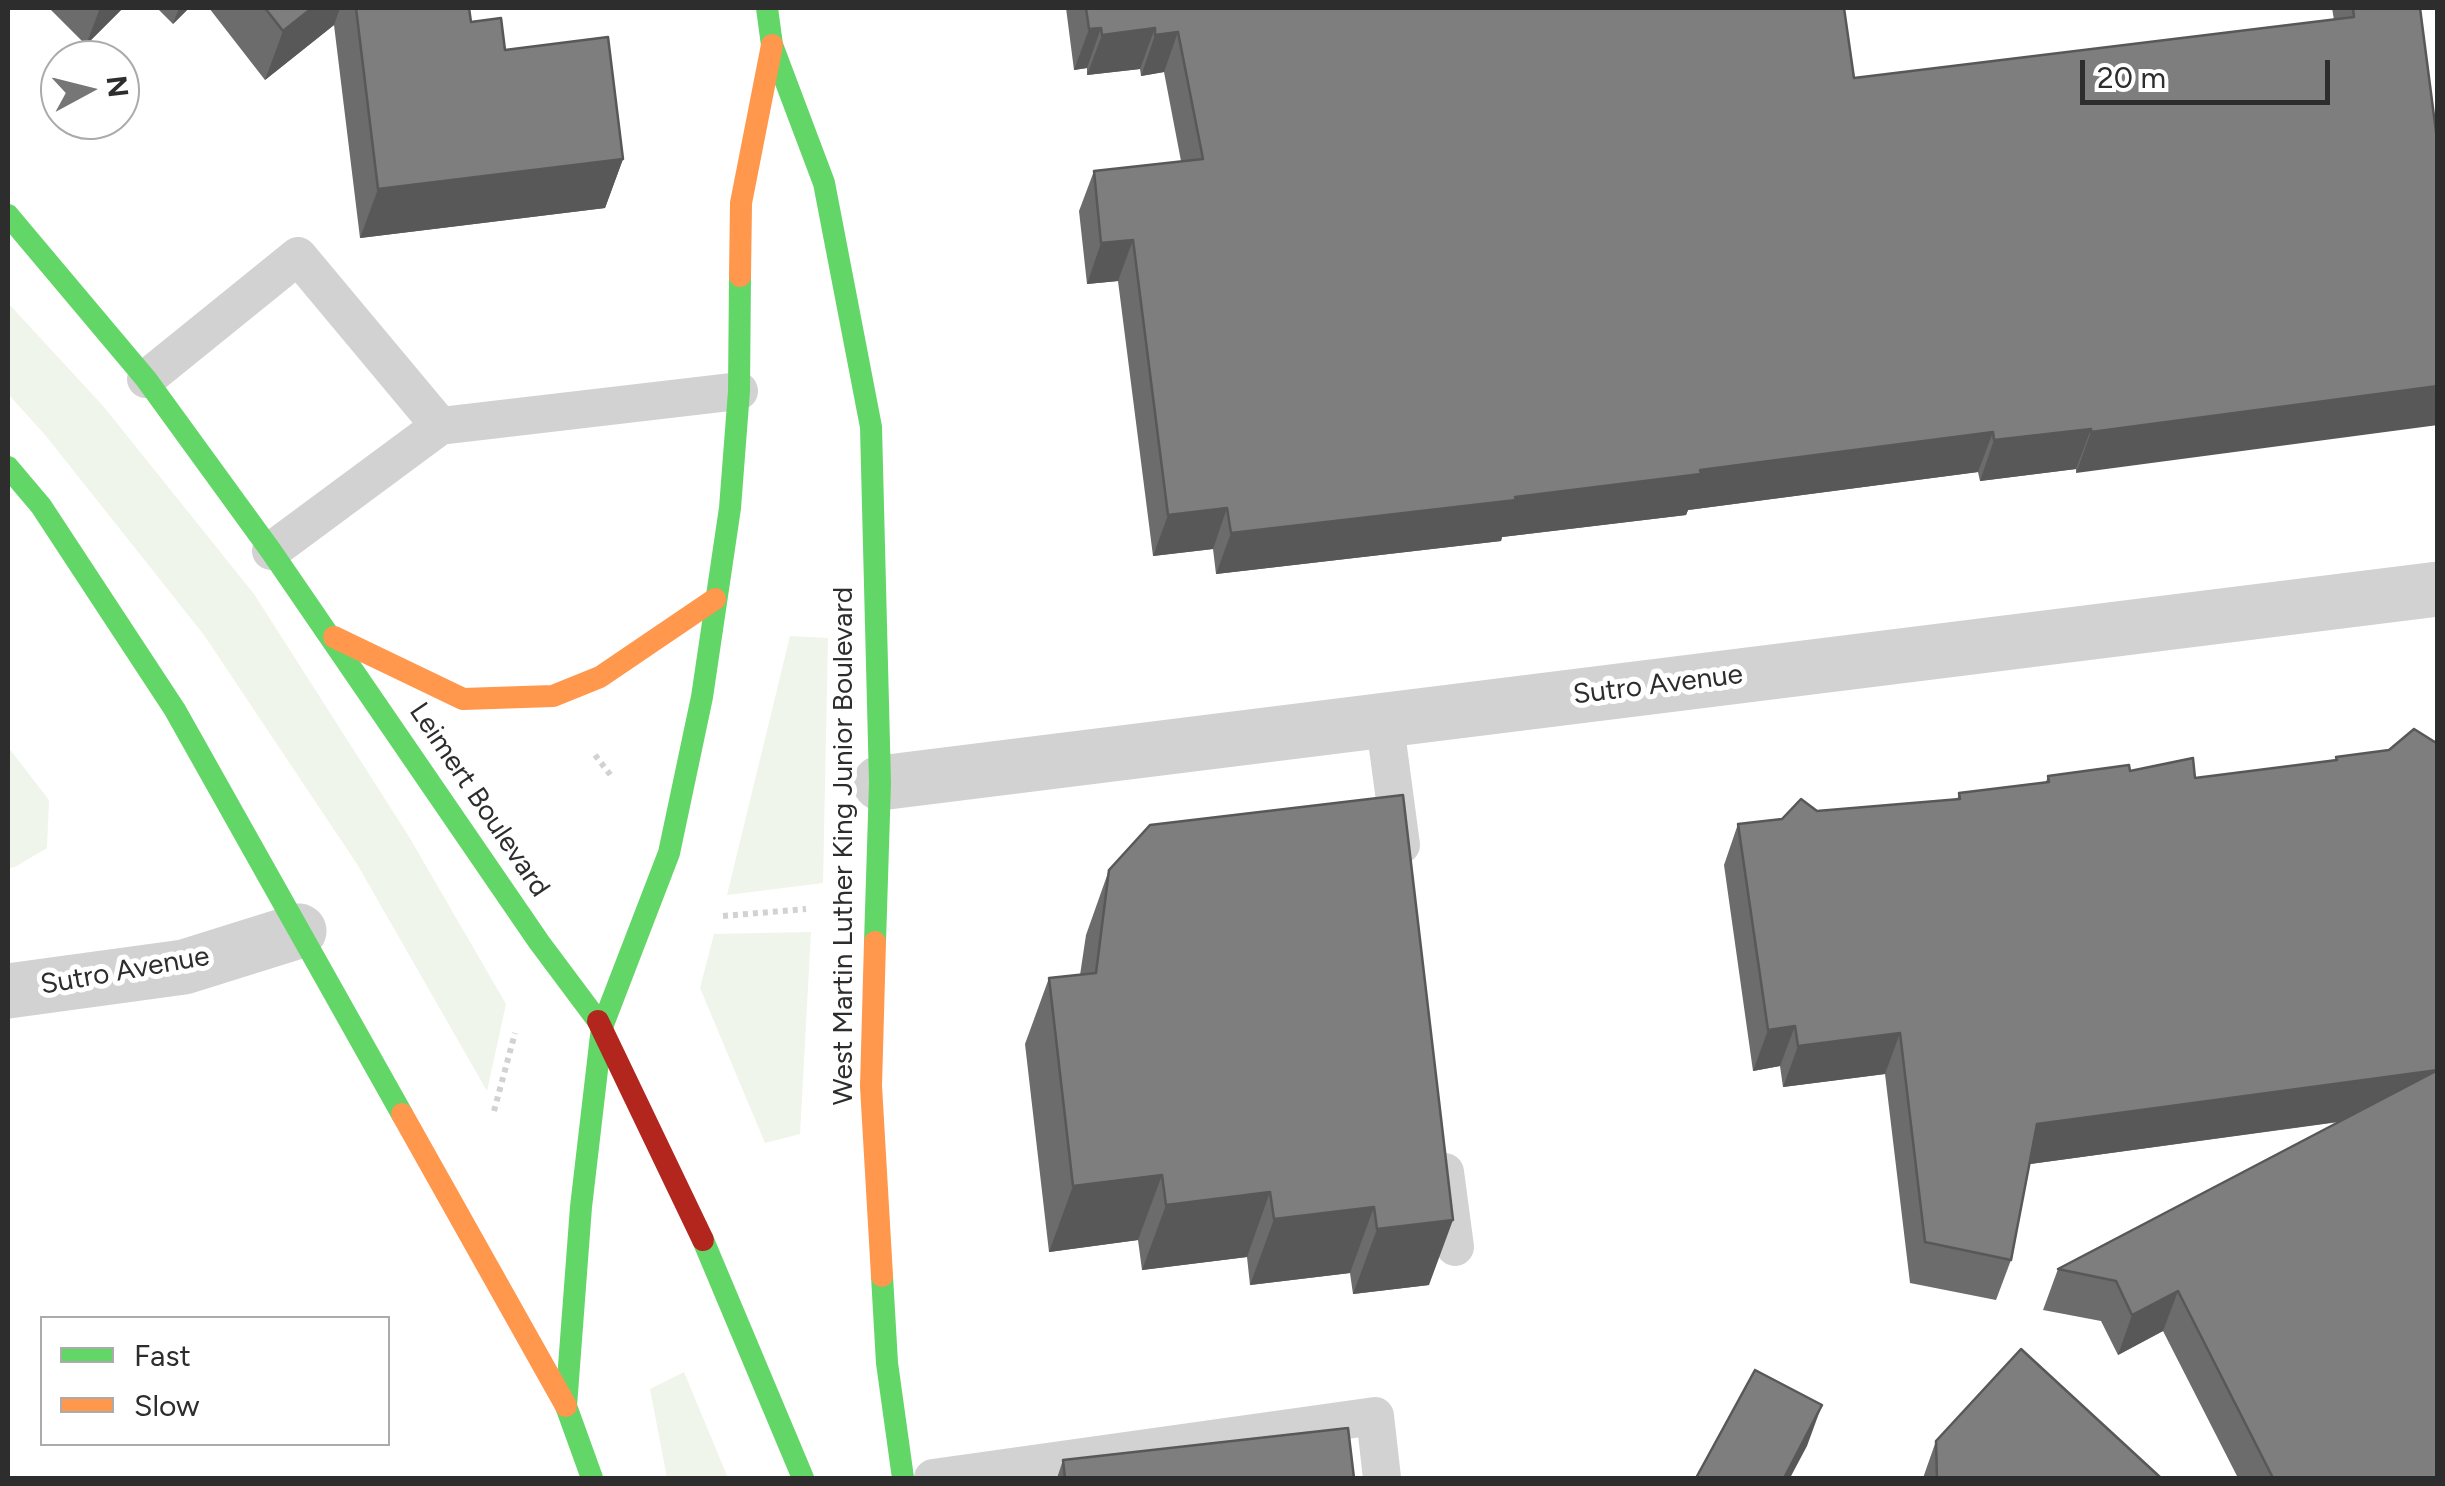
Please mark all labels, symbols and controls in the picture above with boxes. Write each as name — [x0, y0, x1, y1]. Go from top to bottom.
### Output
north arrow — [40, 40, 140, 140]
scale bar — [2085, 40, 2335, 102]
text: 20 m — [2097, 59, 2166, 96]
text: N — [100, 74, 136, 99]
street label: West Martin Luther King Junior Boulevard — [827, 587, 861, 1105]
street label: Sutro Avenue — [1571, 658, 1745, 712]
street label: Leimert Boulevard — [402, 697, 556, 903]
street label: Sutro Avenue — [38, 940, 212, 1002]
legend — [40, 1316, 390, 1446]
text: Fast — [134, 1337, 191, 1374]
text: Slow — [134, 1387, 200, 1424]

